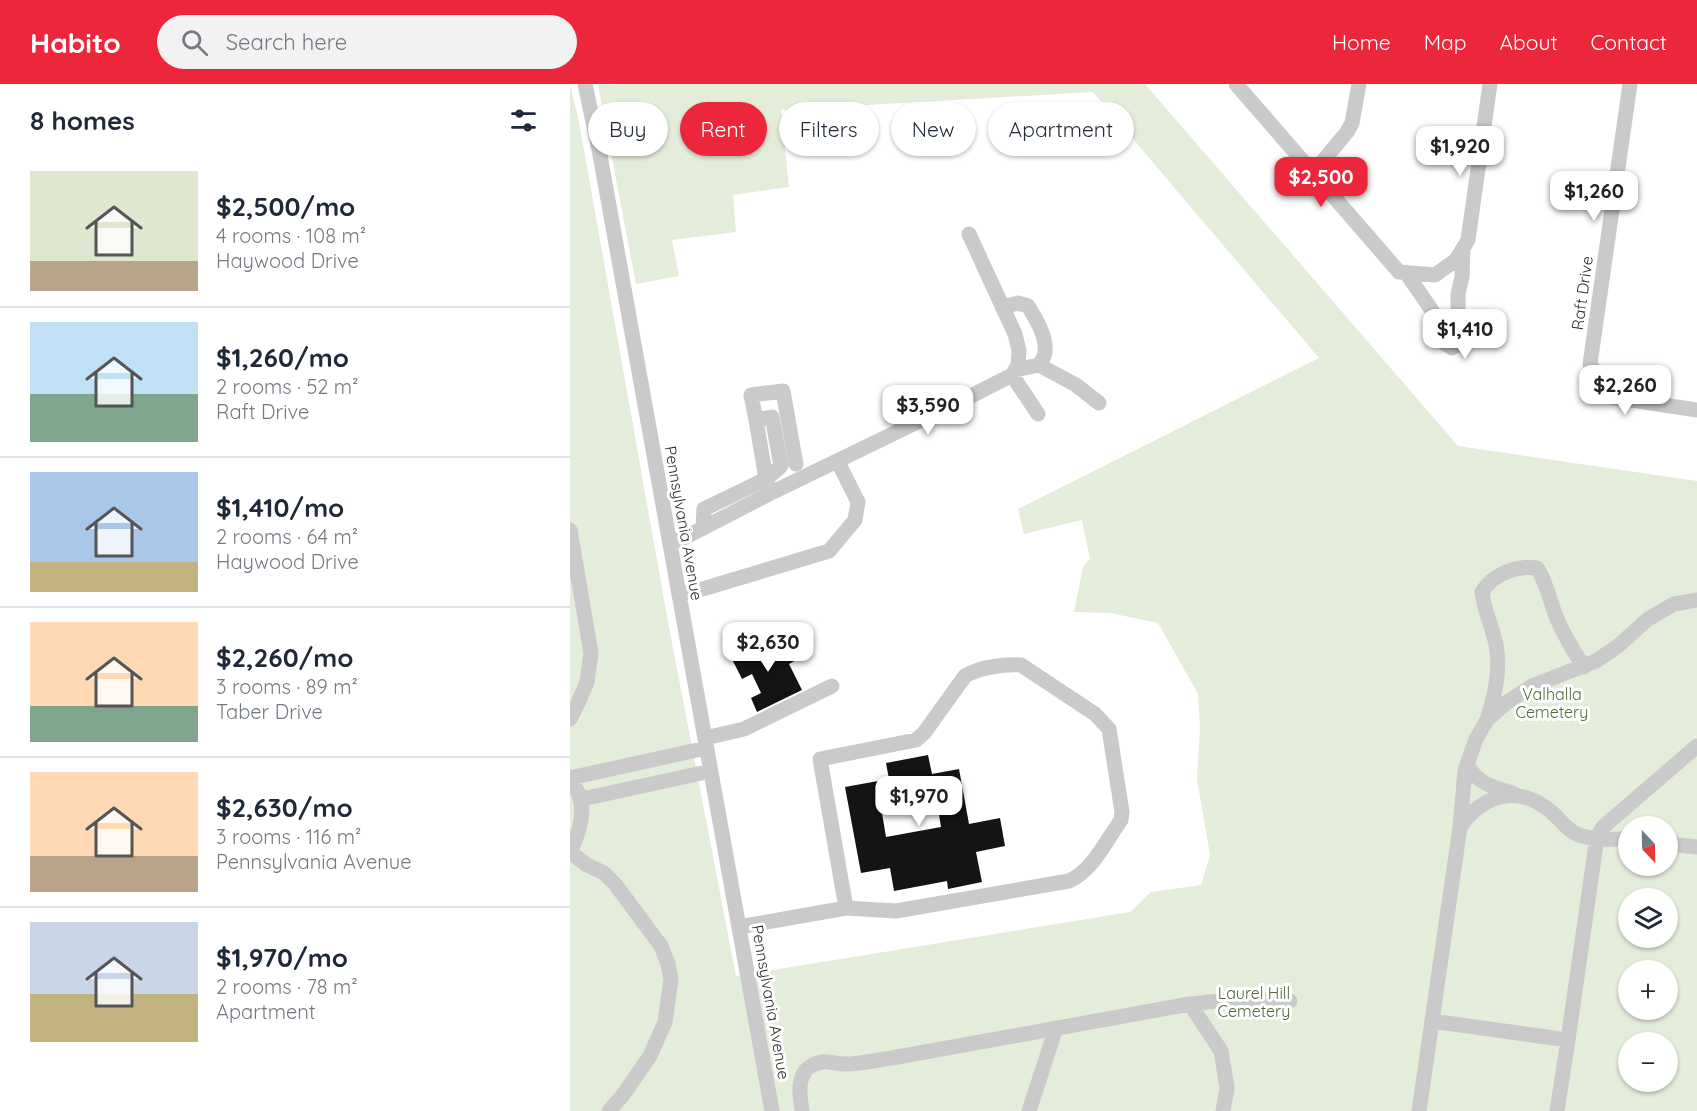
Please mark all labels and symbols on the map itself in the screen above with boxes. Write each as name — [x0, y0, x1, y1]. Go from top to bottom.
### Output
pin: $1,920 — [1411, 126, 1509, 177]
pin: $2,500 — [1272, 157, 1370, 208]
pin: $1,260 — [1545, 171, 1643, 222]
street label: Raft Drive — [1567, 255, 1597, 331]
pin: $1,410 — [1416, 309, 1514, 360]
pin: $2,260 — [1576, 365, 1674, 416]
pin: $3,590 — [879, 385, 977, 436]
street label: Pennsylvania Avenue — [661, 444, 707, 602]
pin: $2,630 — [719, 622, 817, 673]
park label: Valhalla Cemetery — [1516, 684, 1588, 722]
pin: $1,970 — [870, 776, 968, 827]
north arrow — [1618, 816, 1678, 876]
street label: Pennsylvania Avenue — [748, 923, 794, 1081]
park label: Laurel Hill Cemetery — [1218, 983, 1290, 1021]

